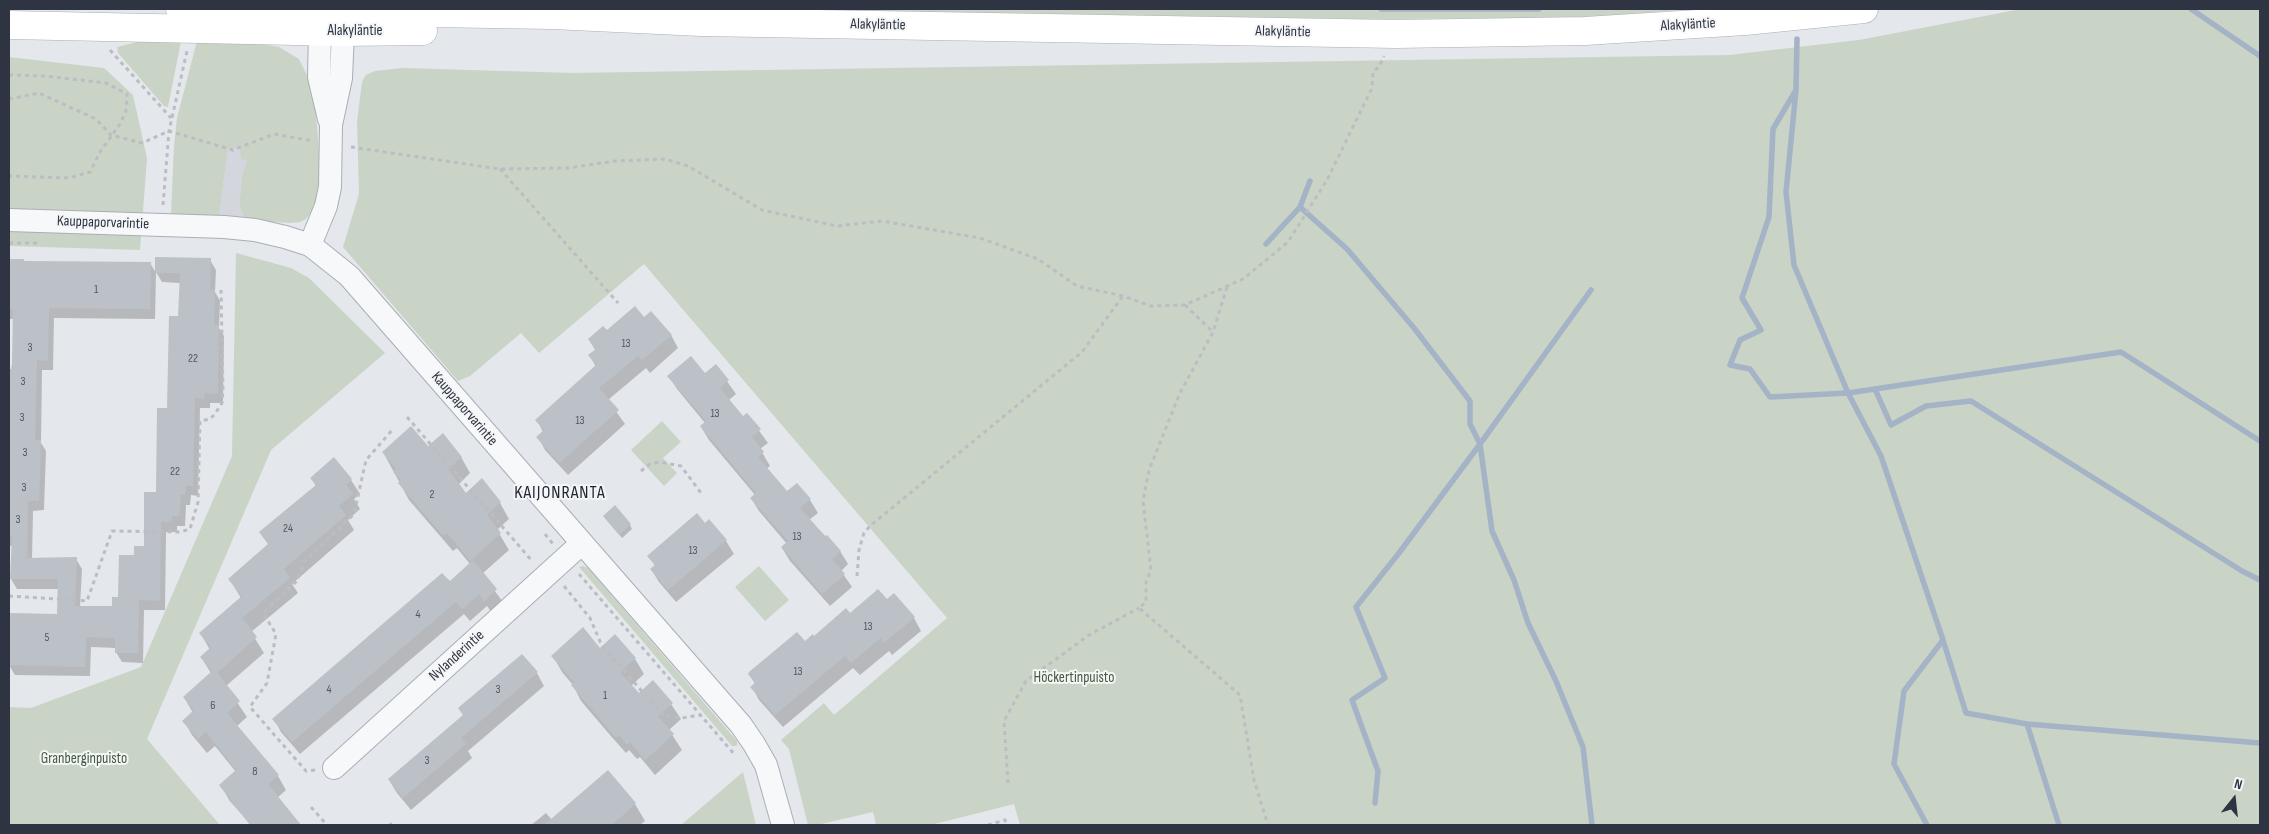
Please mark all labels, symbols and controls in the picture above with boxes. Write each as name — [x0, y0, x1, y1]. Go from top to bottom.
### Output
street label: Alakyläntie — [1660, 15, 1716, 35]
street label: Alakyläntie — [850, 16, 906, 34]
street label: Alakyläntie — [327, 22, 383, 40]
street label: Alakyläntie — [1255, 23, 1311, 41]
street label: Kauppaporvarintie — [57, 212, 149, 234]
house number: 1 — [94, 283, 98, 297]
house number: 13 — [621, 337, 631, 351]
house number: 3 — [27, 341, 33, 355]
house number: 22 — [188, 352, 198, 366]
street label: Kauppaporvarintie — [427, 368, 501, 450]
house number: 3 — [20, 375, 26, 389]
house number: 13 — [710, 407, 720, 421]
house number: 3 — [19, 411, 25, 425]
house number: 13 — [575, 414, 585, 428]
house number: 3 — [22, 446, 28, 460]
house number: 22 — [170, 465, 180, 479]
house number: 3 — [21, 481, 27, 495]
district label: KAIJONRANTA — [513, 482, 607, 504]
house number: 2 — [430, 488, 434, 502]
house number: 3 — [15, 513, 21, 527]
house number: 24 — [283, 522, 293, 536]
house number: 13 — [792, 530, 802, 544]
house number: 13 — [688, 544, 698, 558]
house number: 4 — [415, 608, 421, 622]
house number: 13 — [863, 620, 873, 634]
street label: Nylanderintie — [426, 627, 488, 685]
house number: 5 — [45, 631, 49, 645]
house number: 13 — [793, 665, 803, 679]
park label: Höckertinpuisto — [1034, 669, 1114, 687]
house number: 4 — [326, 683, 332, 697]
house number: 3 — [495, 683, 501, 697]
house number: 1 — [603, 689, 607, 703]
house number: 6 — [210, 699, 216, 713]
park label: Granberginpuisto — [41, 750, 127, 768]
house number: 3 — [424, 754, 430, 768]
house number: 8 — [252, 765, 258, 779]
north arrow — [2209, 774, 2259, 824]
text: N — [2232, 775, 2244, 793]

